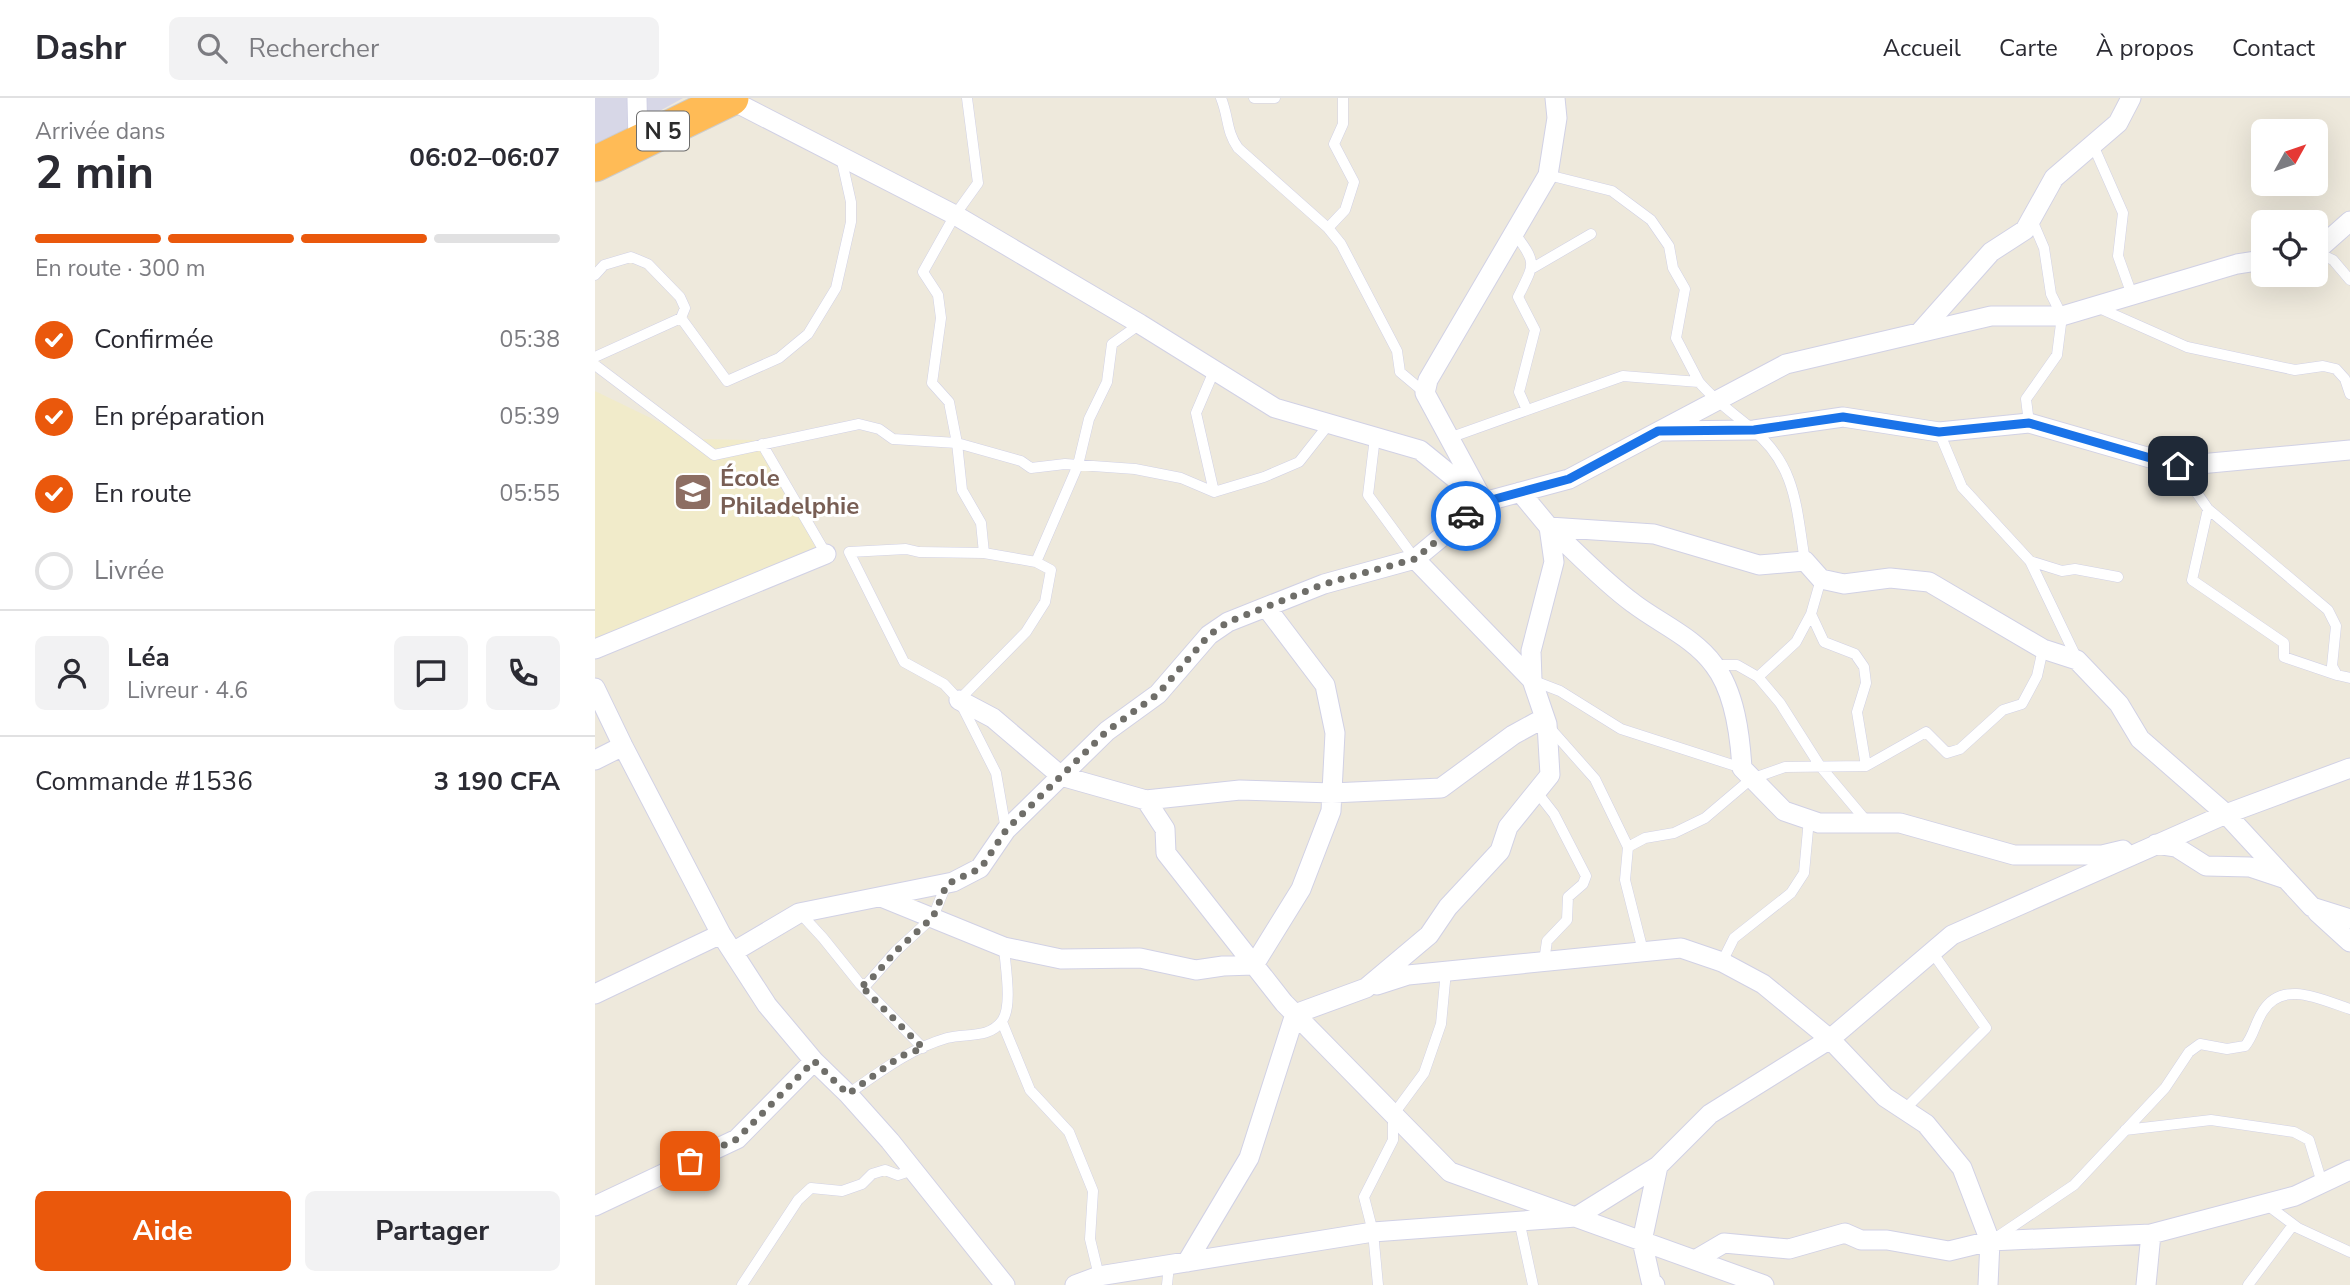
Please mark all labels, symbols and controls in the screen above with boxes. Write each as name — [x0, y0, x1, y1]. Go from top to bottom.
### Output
search box — [169, 17, 659, 80]
text: Dashr — [35, 26, 127, 71]
icon: search — [193, 29, 231, 67]
text: Rechercher — [249, 31, 379, 66]
text: Accueil — [1883, 32, 1961, 64]
text: Carte — [1999, 32, 2058, 64]
text: À propos — [2096, 32, 2194, 64]
text: Contact — [2232, 32, 2315, 64]
road number: N 5 — [637, 112, 689, 150]
text: Arrivée dans — [35, 116, 165, 147]
north arrow — [2251, 119, 2327, 196]
map controls — [2251, 119, 2328, 287]
text: 06:02–06:07 — [409, 140, 560, 175]
text: 2 min — [35, 141, 154, 204]
button: locate — [2251, 210, 2328, 287]
text: En route · 300 m — [35, 253, 205, 284]
icon: check — [35, 321, 73, 359]
text: Confirmée — [94, 322, 214, 357]
text: 05:38 — [500, 324, 560, 355]
icon: check — [35, 398, 73, 436]
text: En préparation — [94, 399, 265, 434]
text: 05:39 — [500, 401, 560, 432]
pin — [2148, 436, 2208, 496]
icon: home — [2159, 447, 2197, 485]
place label: École Philadelphie — [720, 462, 859, 522]
school or university icon: École Philadelphie — [672, 471, 714, 513]
icon: check — [35, 475, 73, 513]
text: En route — [94, 476, 192, 511]
text: 05:55 — [500, 478, 560, 509]
courier — [1431, 481, 1501, 551]
icon: car — [1447, 497, 1485, 535]
text: Livrée — [94, 553, 164, 588]
button: person — [35, 636, 109, 710]
button: chat — [394, 636, 468, 710]
button: phone — [486, 636, 560, 710]
text: Léa — [127, 640, 170, 675]
text: Livreur · 4.6 — [127, 675, 248, 706]
text: Commande #1536 — [35, 764, 253, 799]
text: 3 190 CFA — [433, 764, 560, 799]
pin — [660, 1131, 720, 1191]
icon: bag — [671, 1142, 709, 1180]
button: Aide — [35, 1191, 291, 1271]
button: Partager — [305, 1191, 560, 1271]

